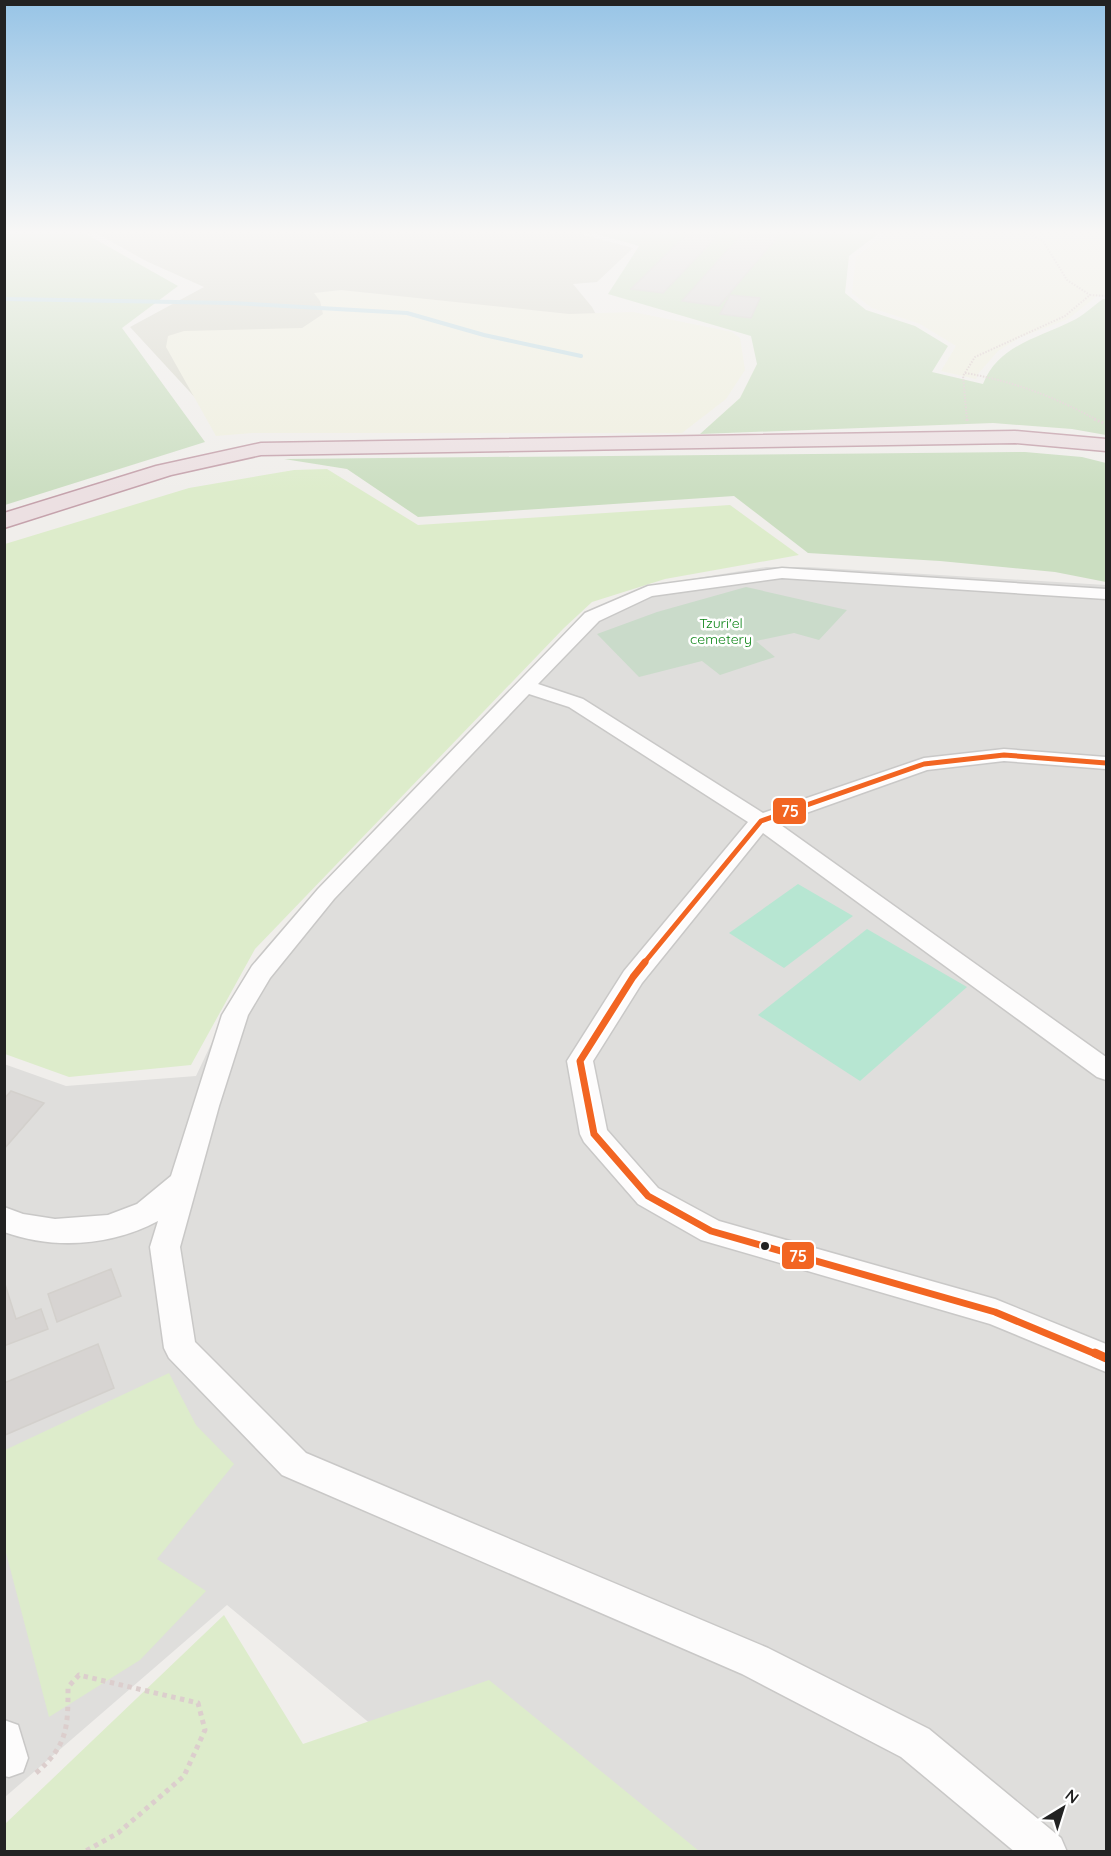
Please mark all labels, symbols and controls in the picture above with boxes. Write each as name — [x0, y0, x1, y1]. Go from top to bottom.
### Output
park label: Tzuri'el cemetery — [690, 614, 752, 648]
line badge: 75 — [772, 797, 807, 825]
text: 75 — [781, 801, 799, 821]
unlabelled marker — [759, 1240, 771, 1252]
line badge: 75 — [781, 1241, 815, 1270]
text: 75 — [789, 1246, 807, 1266]
north arrow — [1033, 1778, 1093, 1838]
text: N — [1061, 1785, 1083, 1808]

